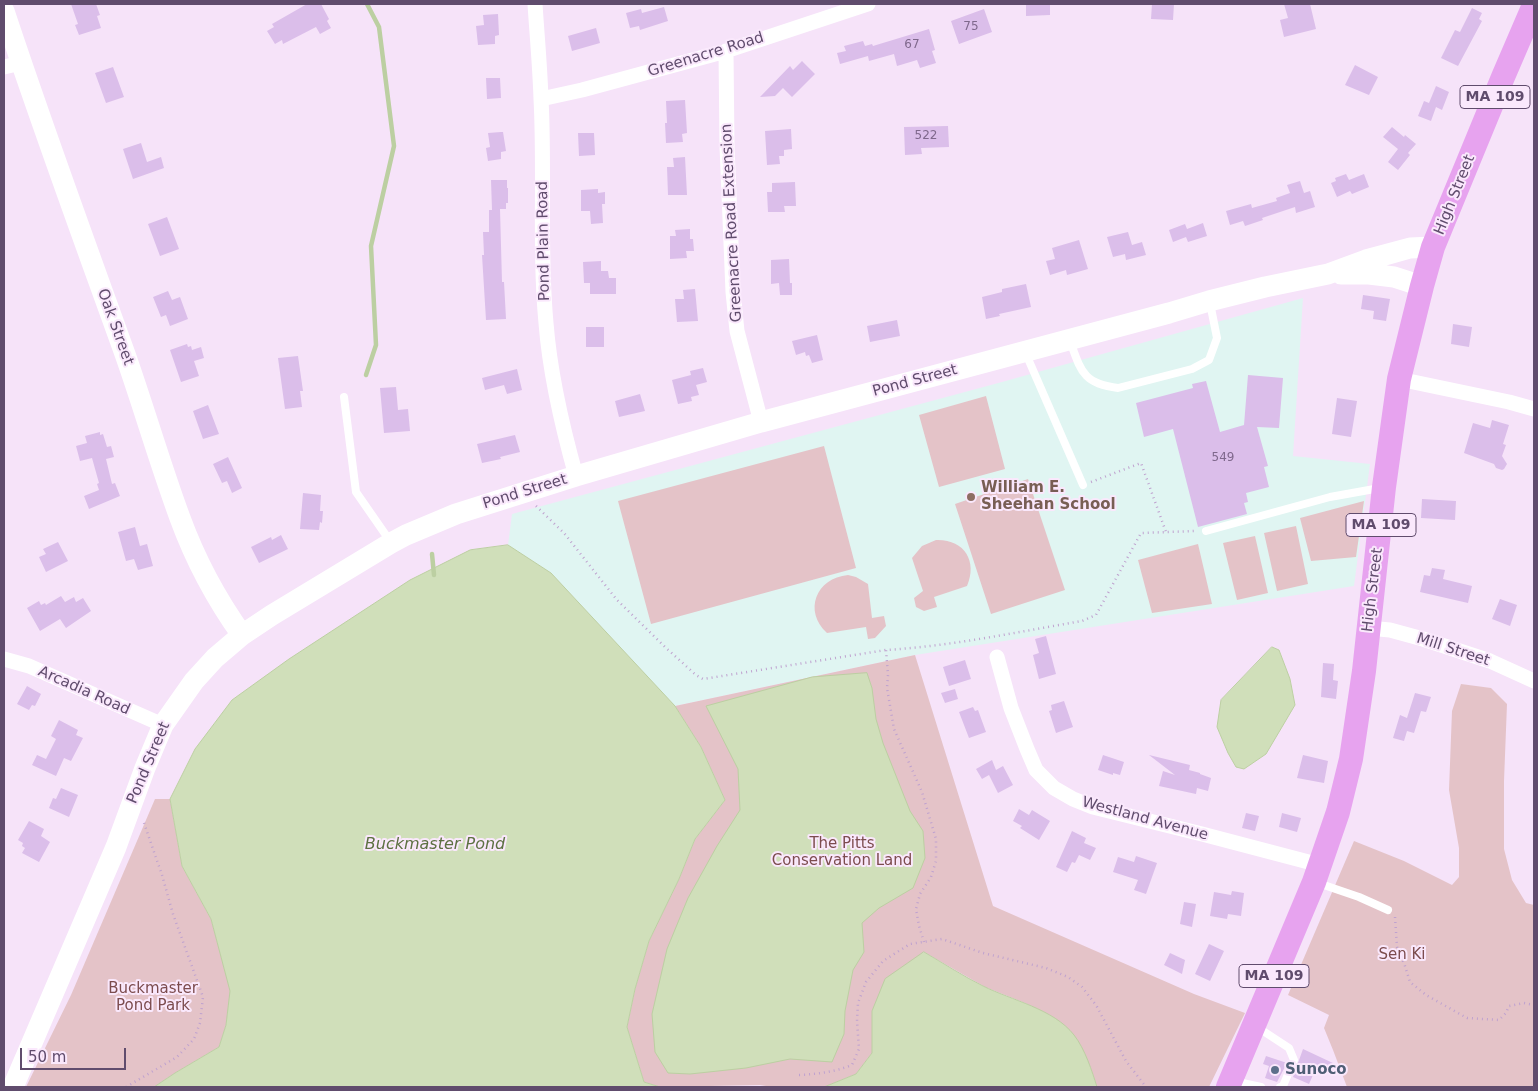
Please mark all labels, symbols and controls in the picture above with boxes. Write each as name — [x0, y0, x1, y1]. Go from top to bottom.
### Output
house number: 75 — [963, 20, 979, 34]
street label: Greenacre Road — [646, 29, 766, 81]
house number: 67 — [904, 38, 920, 52]
road number: MA 109 — [1460, 85, 1530, 108]
street label: Greenacre Road Extension — [718, 123, 746, 323]
house number: 522 — [915, 129, 937, 143]
street label: High Street — [1431, 152, 1479, 238]
street label: Pond Plain Road — [534, 181, 554, 301]
street label: Oak Street — [93, 286, 137, 368]
street label: Pond Street — [871, 361, 959, 401]
house number: 549 — [1212, 451, 1234, 465]
street label: Pond Street — [481, 471, 569, 513]
place label: William E. Sheehan School — [981, 479, 1116, 514]
marker: William E. Sheehan School — [965, 491, 977, 503]
road number: MA 109 — [1346, 514, 1416, 536]
street label: High Street — [1359, 547, 1387, 633]
street label: Mill Street — [1414, 630, 1492, 670]
street label: Arcadia Road — [35, 663, 133, 719]
street label: Pond Street — [124, 719, 174, 807]
street label: Westland Avenue — [1080, 794, 1210, 844]
water label: Buckmaster Pond — [365, 835, 505, 855]
park label: The Pitts Conservation Land — [772, 835, 912, 870]
park label: Sen Ki — [1378, 946, 1426, 964]
road number: MA 109 — [1239, 964, 1309, 988]
park label: Buckmaster Pond Park — [108, 980, 198, 1015]
scale bar — [22, 1038, 129, 1070]
text: 50 m — [28, 1048, 66, 1066]
place label: Sunoco — [1285, 1061, 1347, 1079]
marker: Sunoco — [1269, 1064, 1281, 1076]

